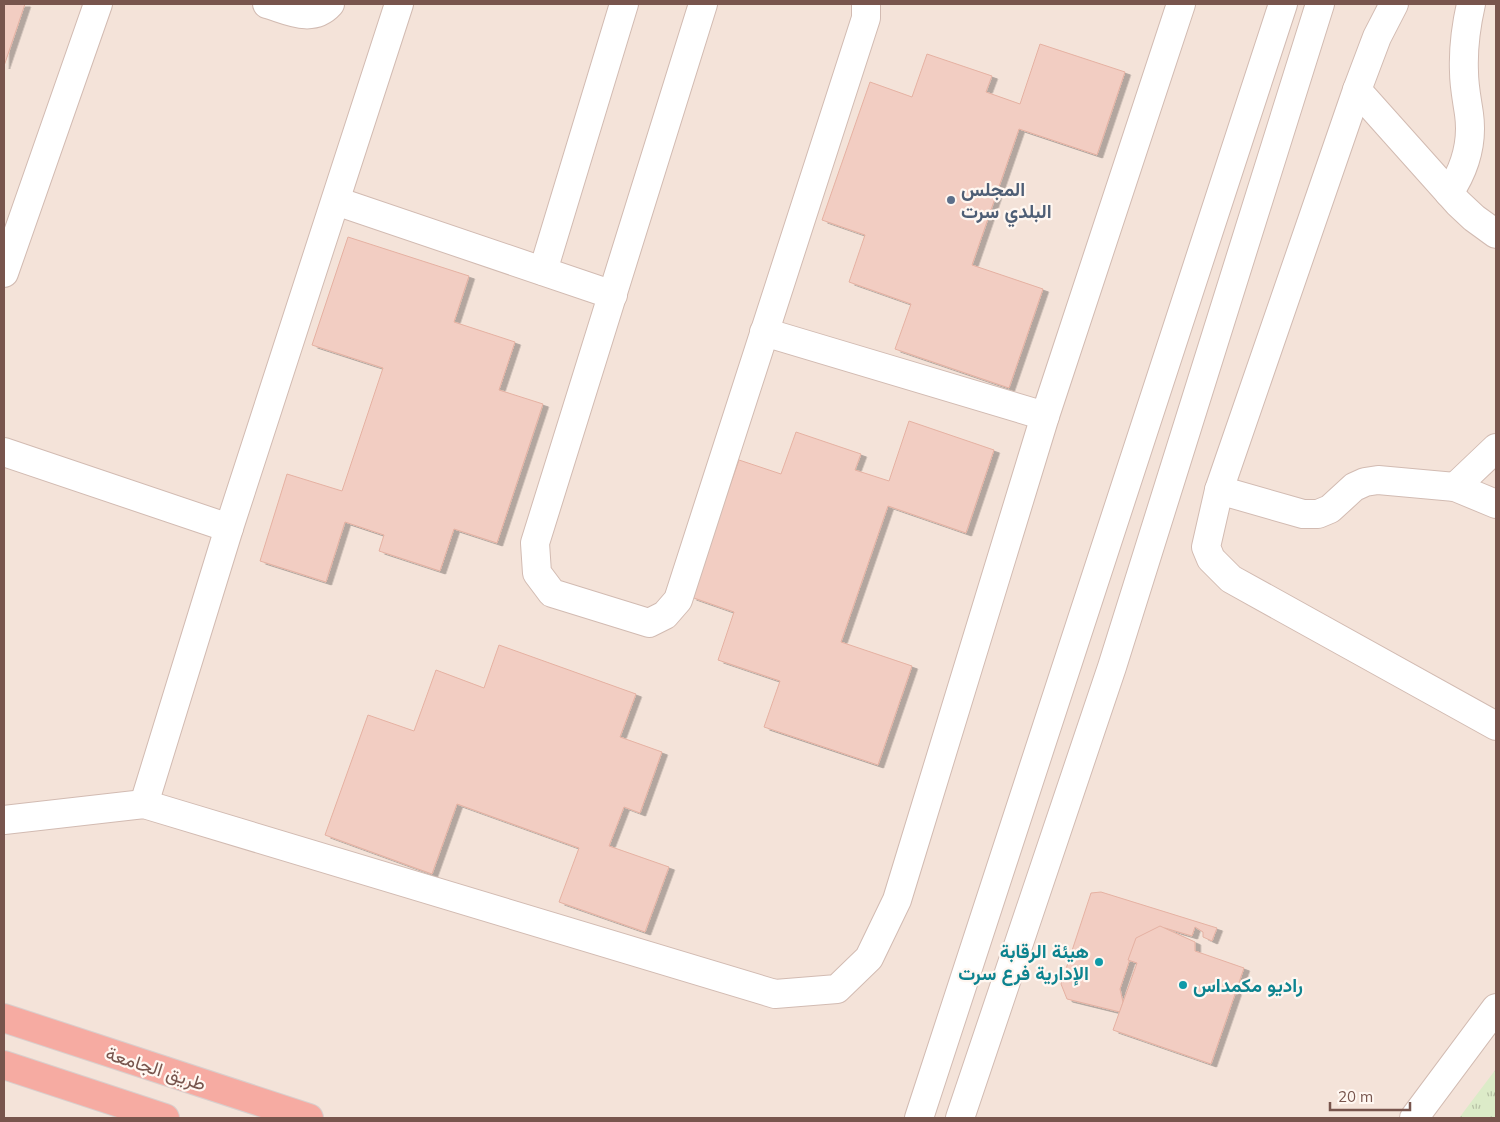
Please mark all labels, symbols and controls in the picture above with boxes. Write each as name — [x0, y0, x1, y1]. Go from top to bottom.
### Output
place label: المجلس البلدي سرت — [961, 177, 1052, 228]
marker: المجلس البلدي سرت — [945, 194, 957, 206]
place label: هيئة الرقابة الإدارية فرع سرت — [958, 939, 1089, 986]
marker: هيئة الرقابة الإدارية فرع سرت — [1093, 956, 1105, 968]
place label: راديو مكمداس — [1193, 973, 1303, 998]
marker: راديو مكمداس — [1177, 979, 1189, 991]
street label: طريق الجامعة — [103, 1041, 209, 1095]
scale bar — [1330, 1080, 1410, 1112]
text: 20 m — [1338, 1087, 1373, 1106]

